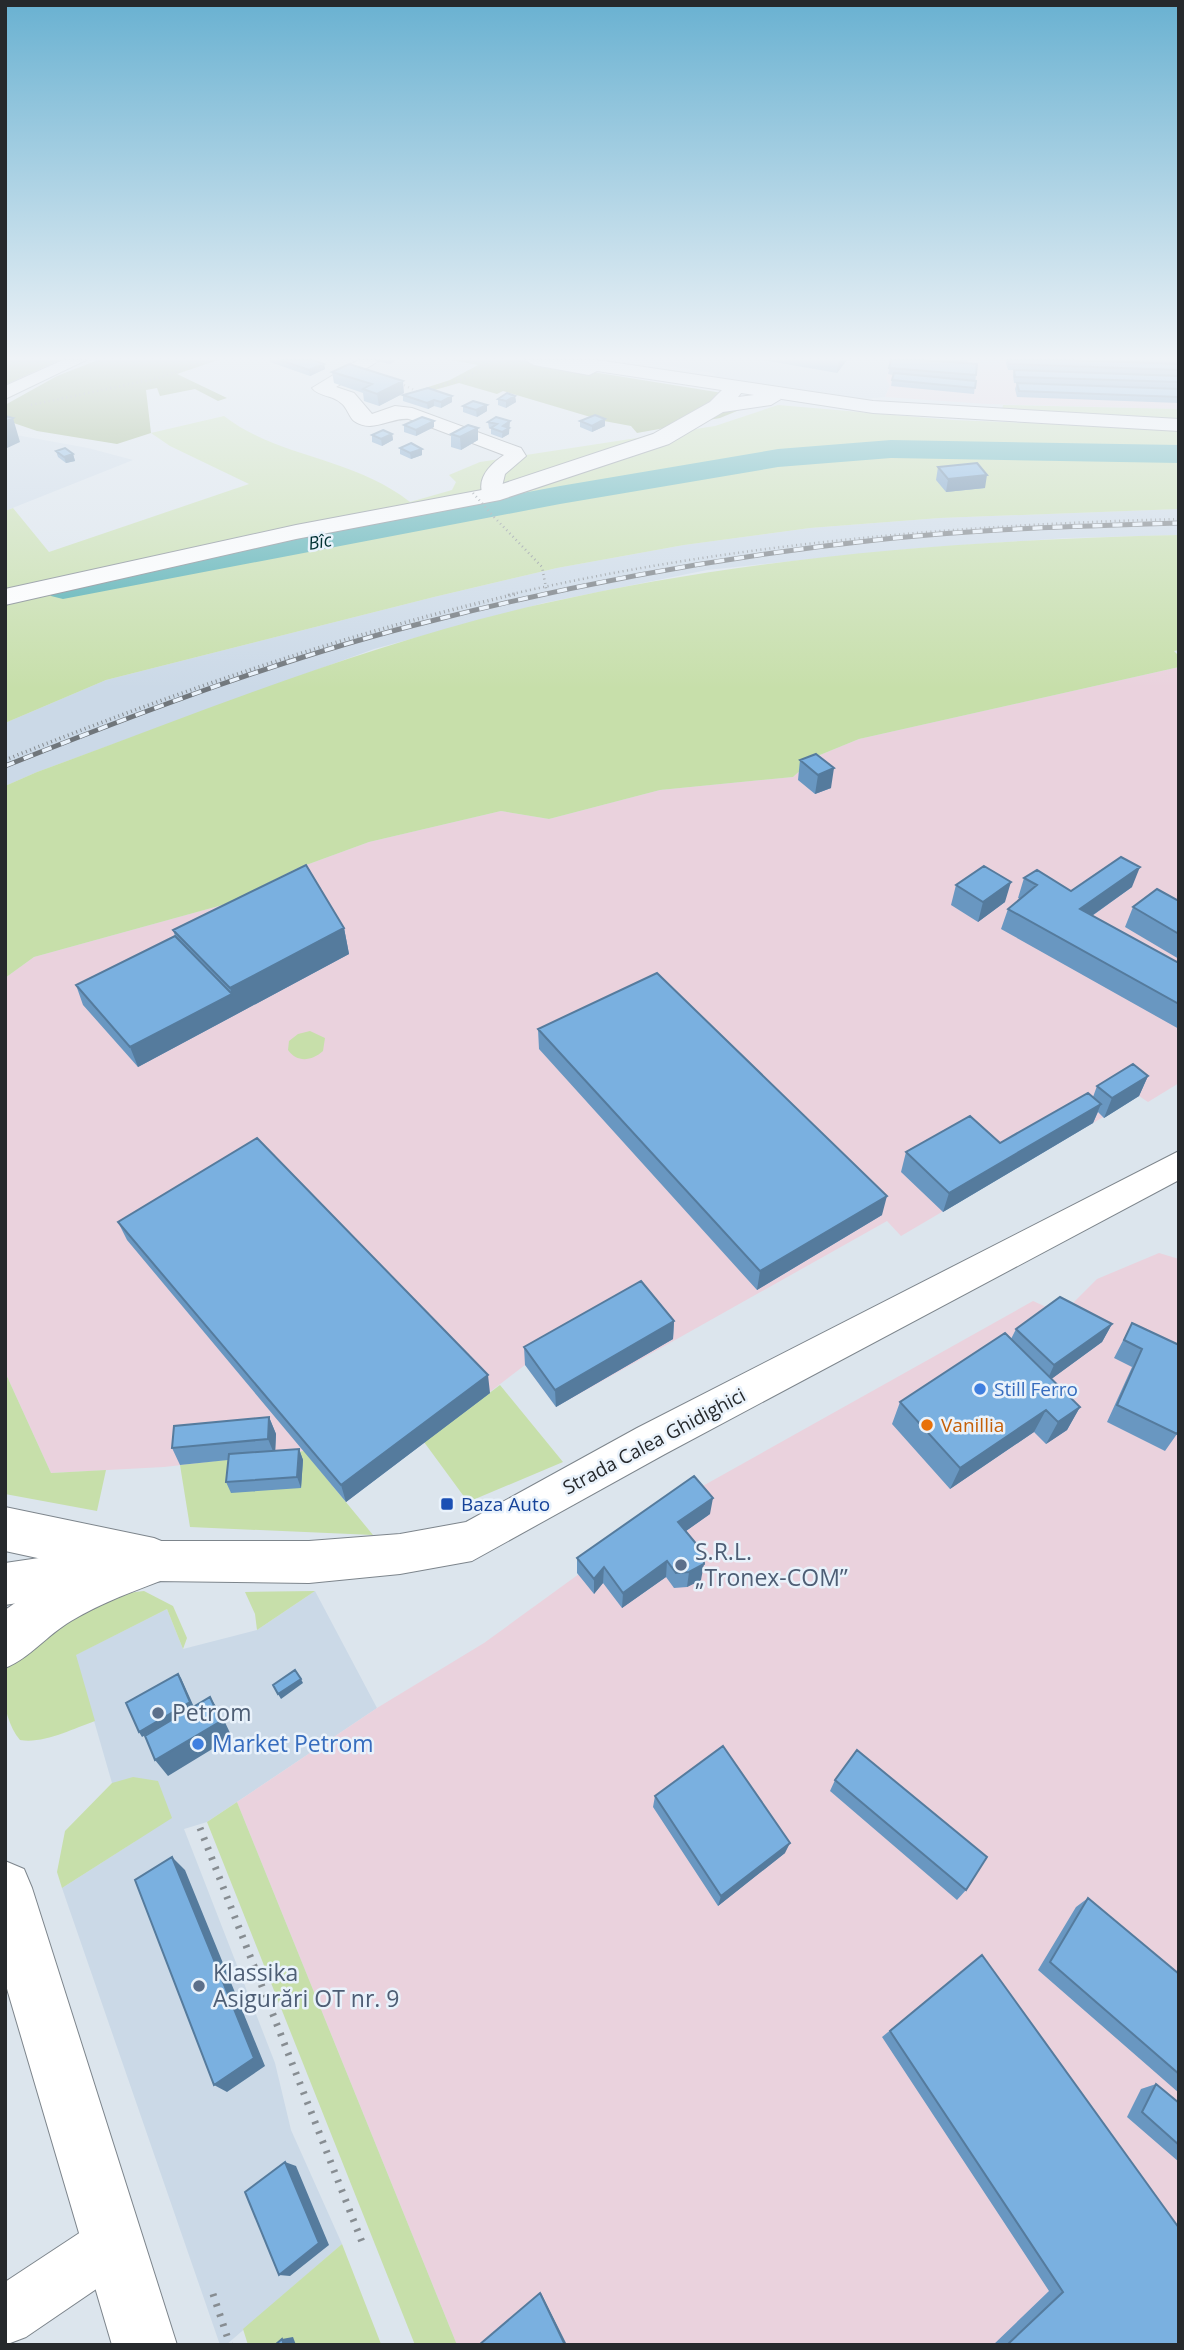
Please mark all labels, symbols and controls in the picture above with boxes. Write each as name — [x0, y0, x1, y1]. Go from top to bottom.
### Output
water label: Bîc — [306, 527, 334, 555]
place label: Still Ferro — [994, 1376, 1078, 1402]
marker: Still Ferro — [972, 1381, 988, 1397]
street label: Strada Calea Ghidighici — [558, 1382, 750, 1500]
place label: Vanillia — [941, 1412, 1004, 1438]
marker: Vanillia — [919, 1417, 935, 1433]
place label: Baza Auto — [461, 1491, 550, 1517]
marker: Baza Auto — [439, 1496, 455, 1512]
place label: S.R.L. „Tronex-COM” — [695, 1535, 848, 1593]
marker: S.R.L. „Tronex-COM” — [673, 1557, 689, 1573]
place label: Petrom — [172, 1696, 251, 1728]
marker: Petrom — [150, 1705, 166, 1721]
place label: Market Petrom — [212, 1727, 374, 1759]
marker: Market Petrom — [190, 1736, 206, 1752]
place label: Klassika Asigurări OT nr. 9 — [213, 1956, 399, 2014]
marker: Klassika Asigurări OT nr. 9 — [191, 1978, 207, 1994]

